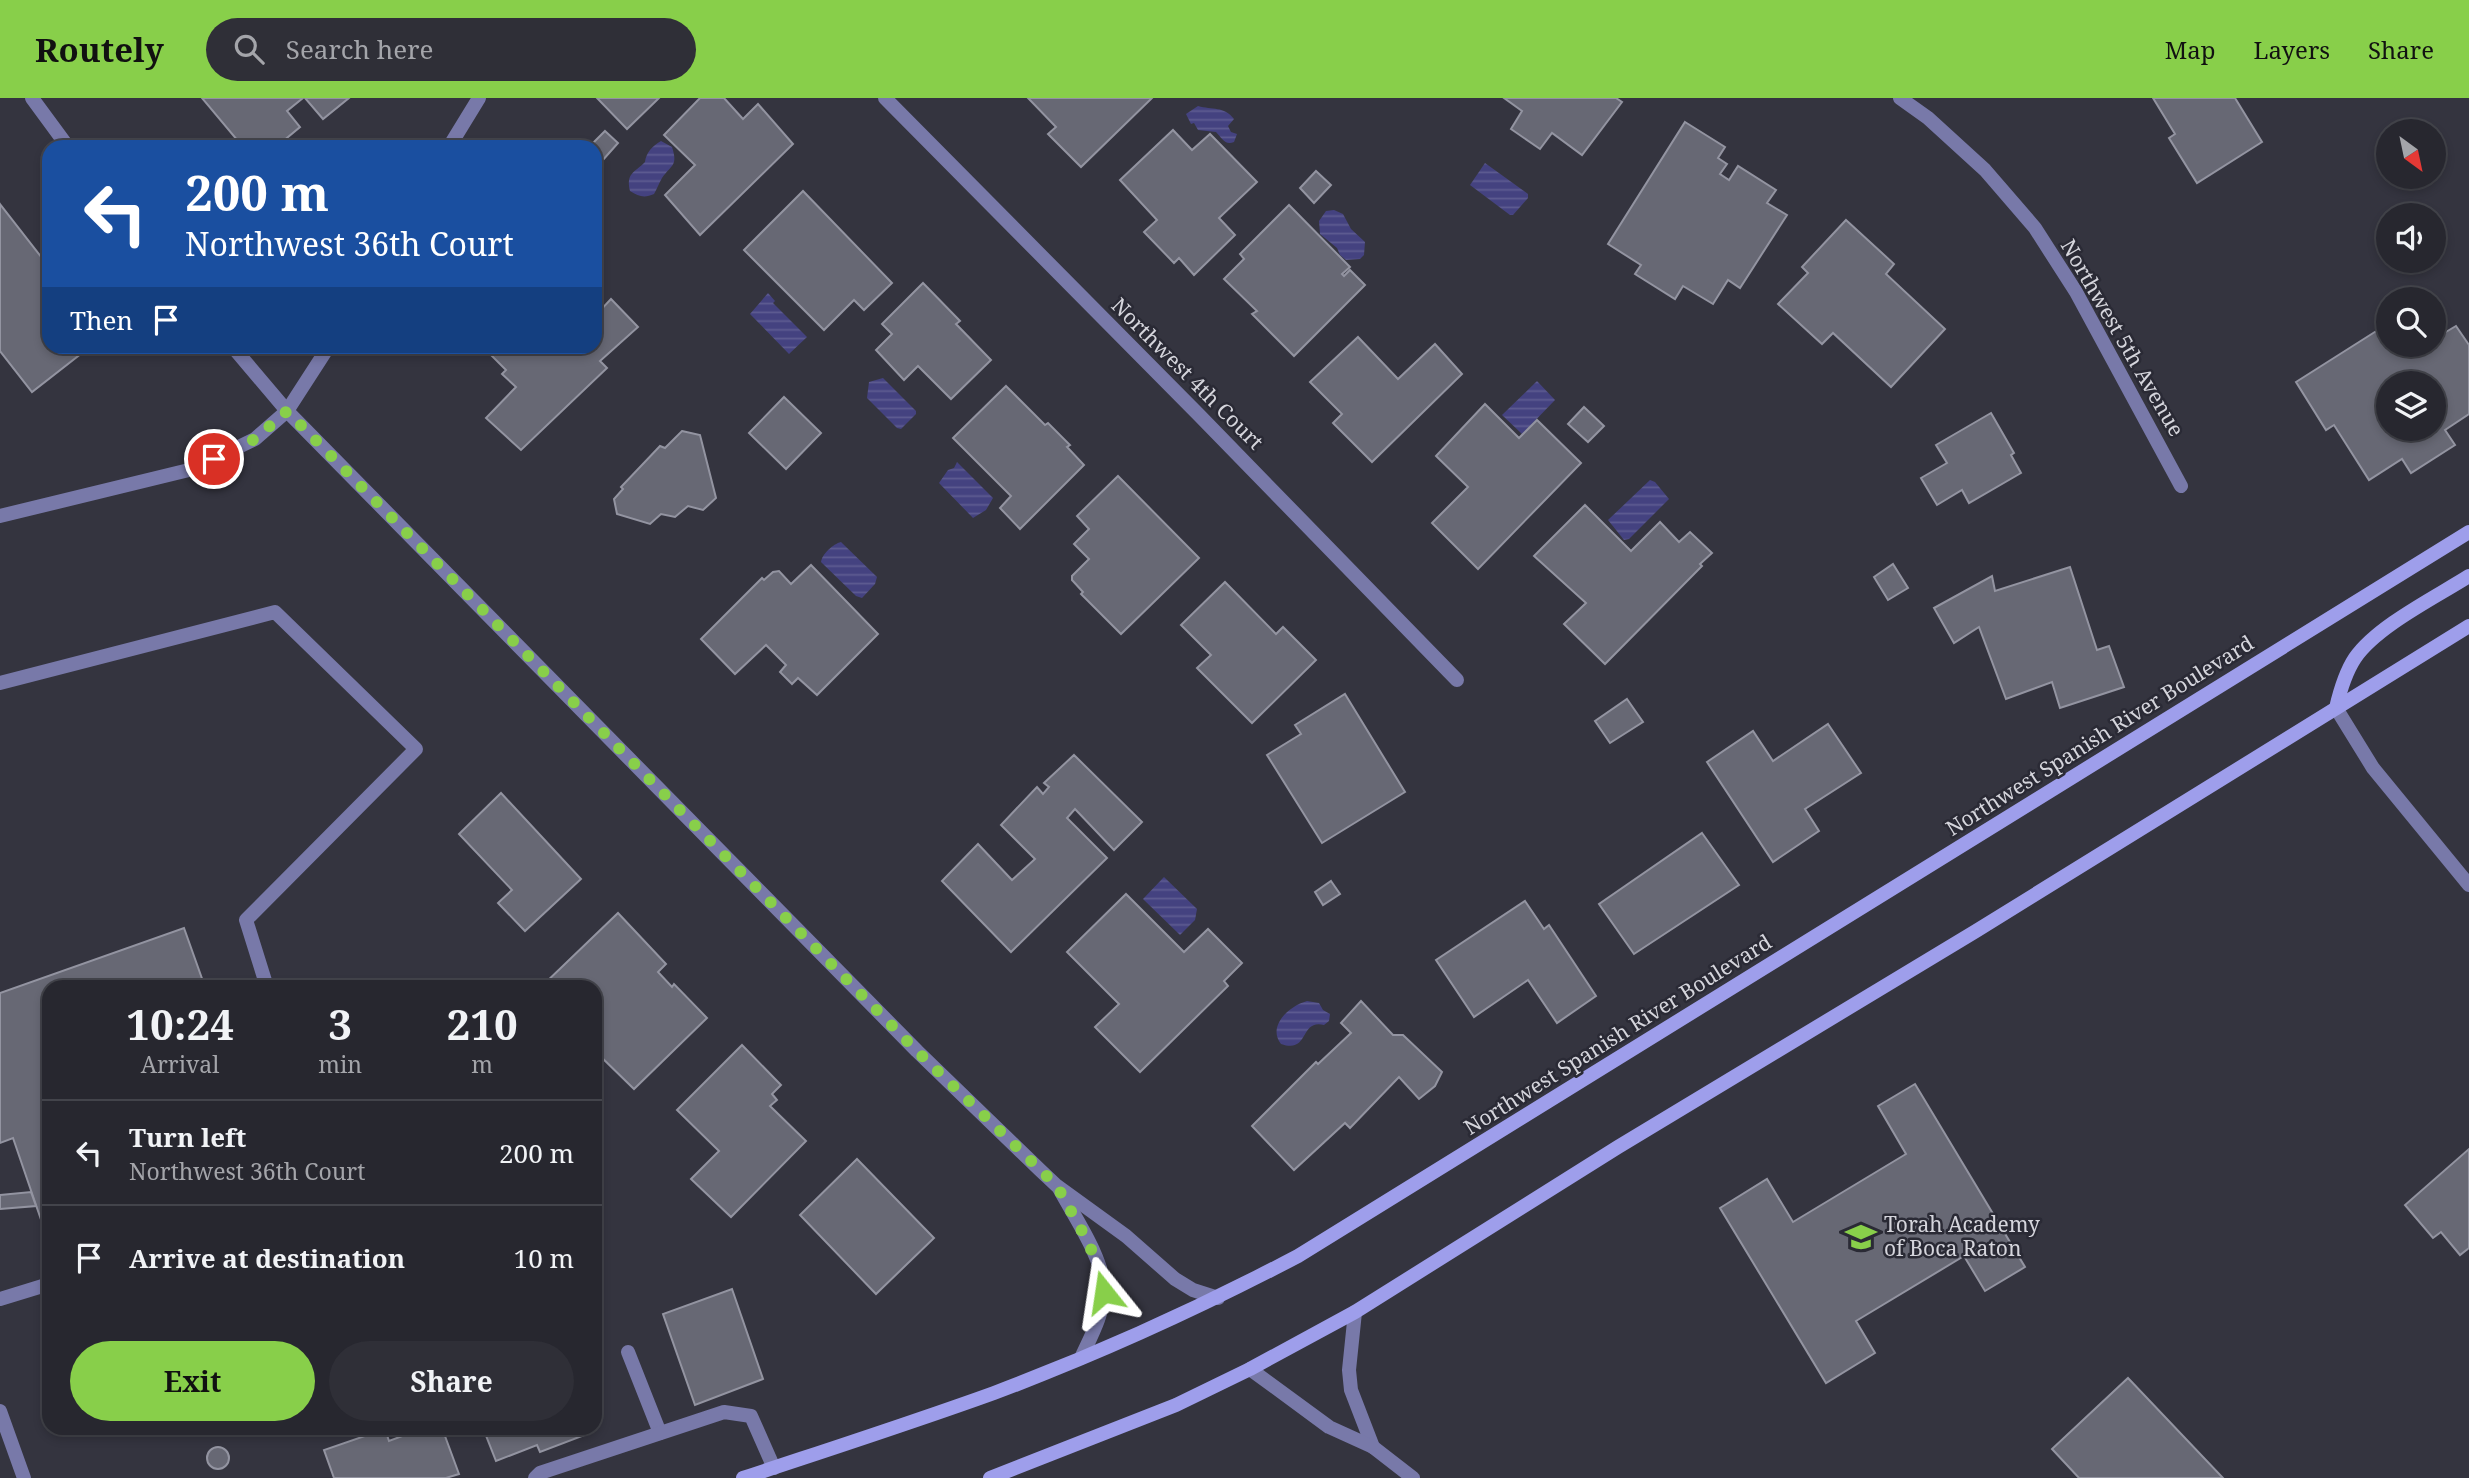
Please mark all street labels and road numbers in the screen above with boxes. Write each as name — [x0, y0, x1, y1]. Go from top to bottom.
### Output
street label: Northwest 5th Avenue — [2055, 234, 2191, 441]
street label: Northwest 4th Court — [1106, 291, 1270, 455]
street label: Northwest Spanish River Boulevard — [1940, 628, 2259, 842]
street label: Northwest Spanish River Boulevard — [1458, 927, 1777, 1141]

